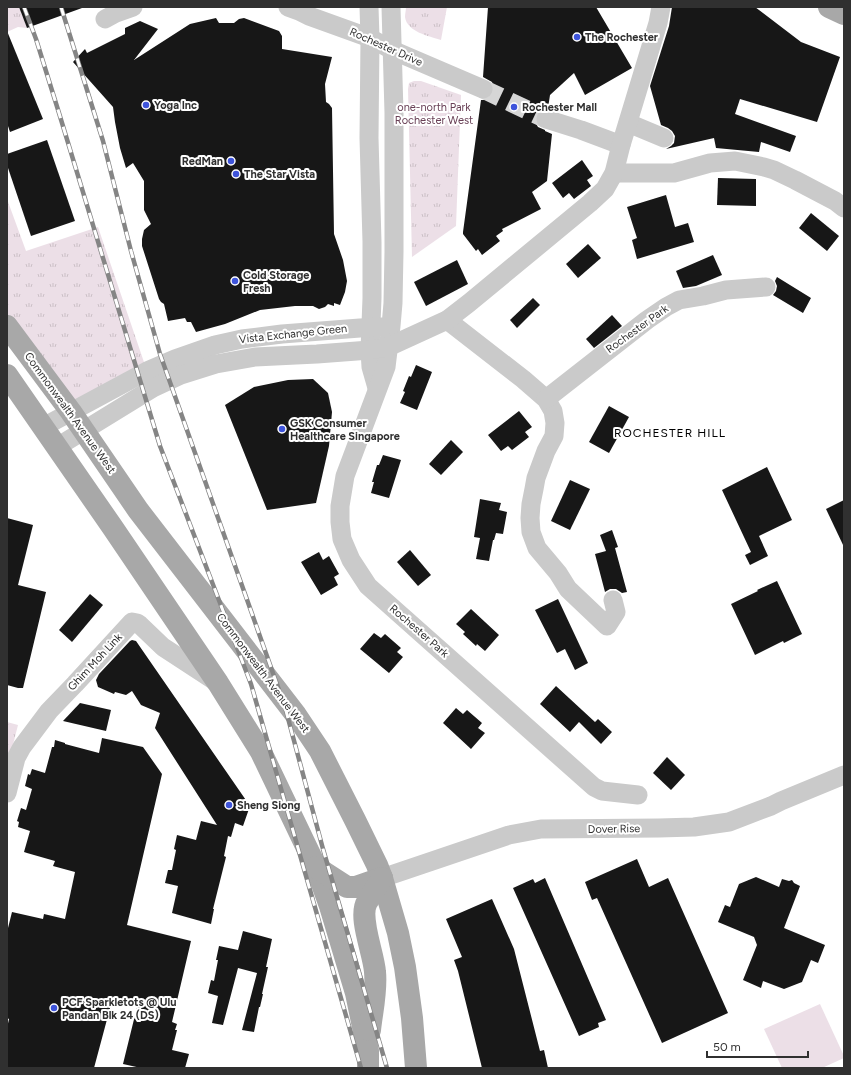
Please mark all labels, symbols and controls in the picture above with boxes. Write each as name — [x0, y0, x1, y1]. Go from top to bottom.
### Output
street label: Rochester Drive — [347, 25, 425, 69]
place label: The Rochester — [585, 31, 659, 44]
marker: The Rochester — [572, 32, 582, 42]
place label: Yoga Inc — [154, 99, 197, 112]
marker: Yoga Inc — [141, 100, 151, 110]
park label: one-north Park Rochester West — [395, 101, 473, 127]
place label: Rochester Mall — [522, 101, 597, 114]
marker: Rochester Mall — [509, 102, 519, 112]
place label: RedMan — [182, 155, 223, 168]
marker: RedMan — [226, 156, 236, 166]
place label: The Star Vista — [244, 168, 315, 181]
marker: The Star Vista — [231, 169, 241, 179]
place label: Cold Storage Fresh — [243, 269, 309, 295]
marker: Cold Storage Fresh — [230, 276, 240, 286]
street label: Rochester Park — [603, 302, 671, 356]
street label: Vista Exchange Green — [238, 322, 348, 346]
street label: Commonwealth Avenue West — [22, 350, 118, 476]
place label: GSK Consumer Healthcare Singapore — [290, 417, 400, 443]
marker: GSK Consumer Healthcare Singapore — [277, 424, 287, 434]
district label: ROCHESTER HILL — [614, 426, 726, 440]
street label: Rochester Park — [387, 602, 452, 661]
street label: Commonwealth Avenue West — [214, 611, 312, 735]
street label: Ghim Moh Link — [65, 630, 125, 693]
place label: Sheng Siong — [237, 799, 300, 812]
marker: Sheng Siong — [224, 800, 234, 810]
street label: Dover Rise — [588, 822, 640, 836]
place label: PCF Sparkletots @ Ulu Pandan Blk 24 (DS) — [62, 996, 176, 1022]
marker: PCF Sparkletots @ Ulu Pandan Blk 24 (DS) — [49, 1003, 59, 1013]
scale bar — [707, 1033, 808, 1059]
text: 50 m — [713, 1040, 741, 1054]

